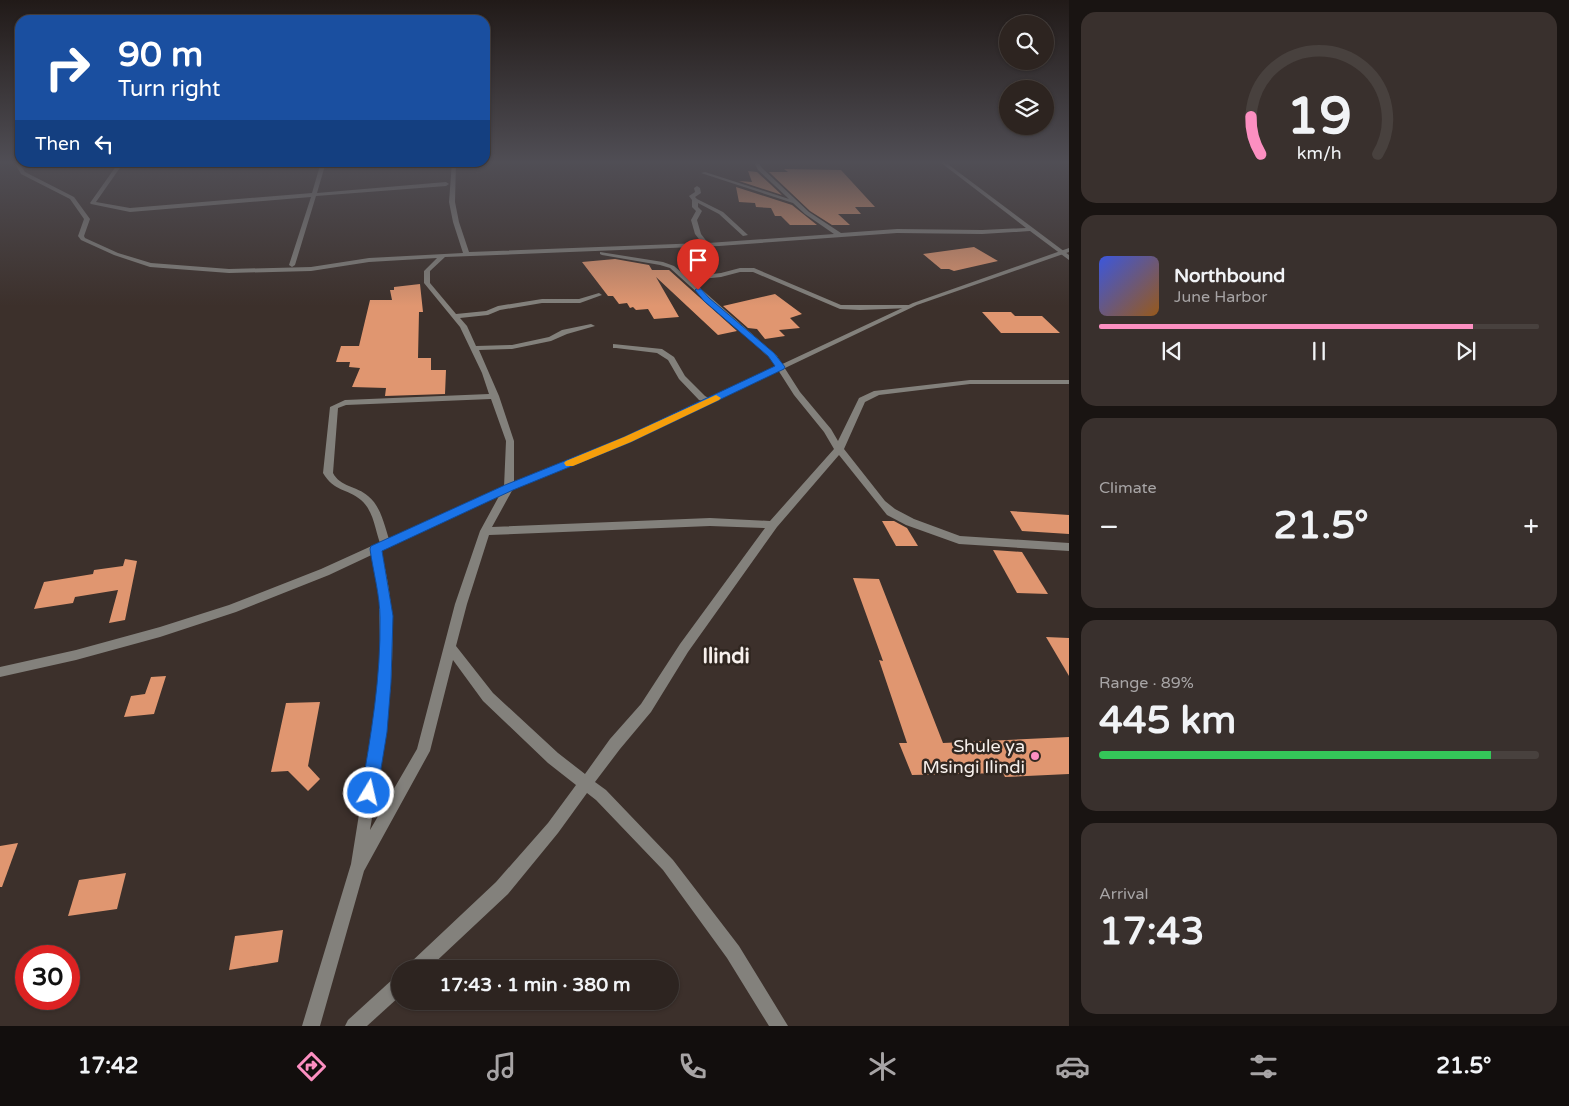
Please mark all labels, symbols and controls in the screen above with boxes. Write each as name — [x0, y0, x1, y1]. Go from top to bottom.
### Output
map controls — [999, 15, 1054, 135]
button: search — [999, 15, 1054, 70]
text: 90 m — [118, 34, 203, 76]
icon: right — [35, 35, 100, 100]
text: Turn right — [118, 76, 220, 102]
button: layers — [999, 80, 1054, 135]
text: 19 — [1286, 85, 1352, 148]
icon: left — [90, 130, 118, 158]
text: Then — [35, 133, 80, 155]
text: km/h — [1297, 143, 1341, 164]
pin — [677, 239, 719, 290]
icon: arrive — [684, 246, 712, 274]
text: Northbound — [1174, 265, 1285, 287]
text: June Harbor — [1174, 287, 1267, 307]
icon: previous — [1158, 337, 1186, 365]
icon: pause — [1305, 337, 1333, 365]
icon: next — [1452, 337, 1480, 365]
text: Climate — [1099, 478, 1157, 498]
text: 21.5° — [1274, 503, 1369, 549]
text: − — [1099, 510, 1119, 544]
text: + — [1523, 510, 1539, 544]
district label: Ilindi — [702, 644, 750, 669]
text: Range · 89% — [1099, 673, 1194, 693]
text: 445 km — [1099, 698, 1236, 744]
place label: Shule ya Msingi Ilindi — [922, 735, 1025, 778]
marker: Shule ya Msingi Ilindi — [1029, 750, 1041, 762]
position arrow — [342, 766, 394, 818]
text: Arrival — [1099, 884, 1148, 904]
text: 17:43 — [1099, 909, 1204, 955]
speed limit sign: 30 — [15, 945, 80, 1010]
text: 17:43 · 1 min · 380 m — [439, 974, 631, 996]
icon: directions — [294, 1049, 329, 1084]
icon: music — [484, 1049, 519, 1084]
icon: phone — [675, 1049, 710, 1084]
icon: climate — [865, 1049, 900, 1084]
icon: car — [1055, 1049, 1090, 1084]
icon: filters — [1246, 1049, 1281, 1084]
text: 17:42 — [78, 1053, 139, 1079]
text: 21.5° — [1436, 1053, 1491, 1079]

